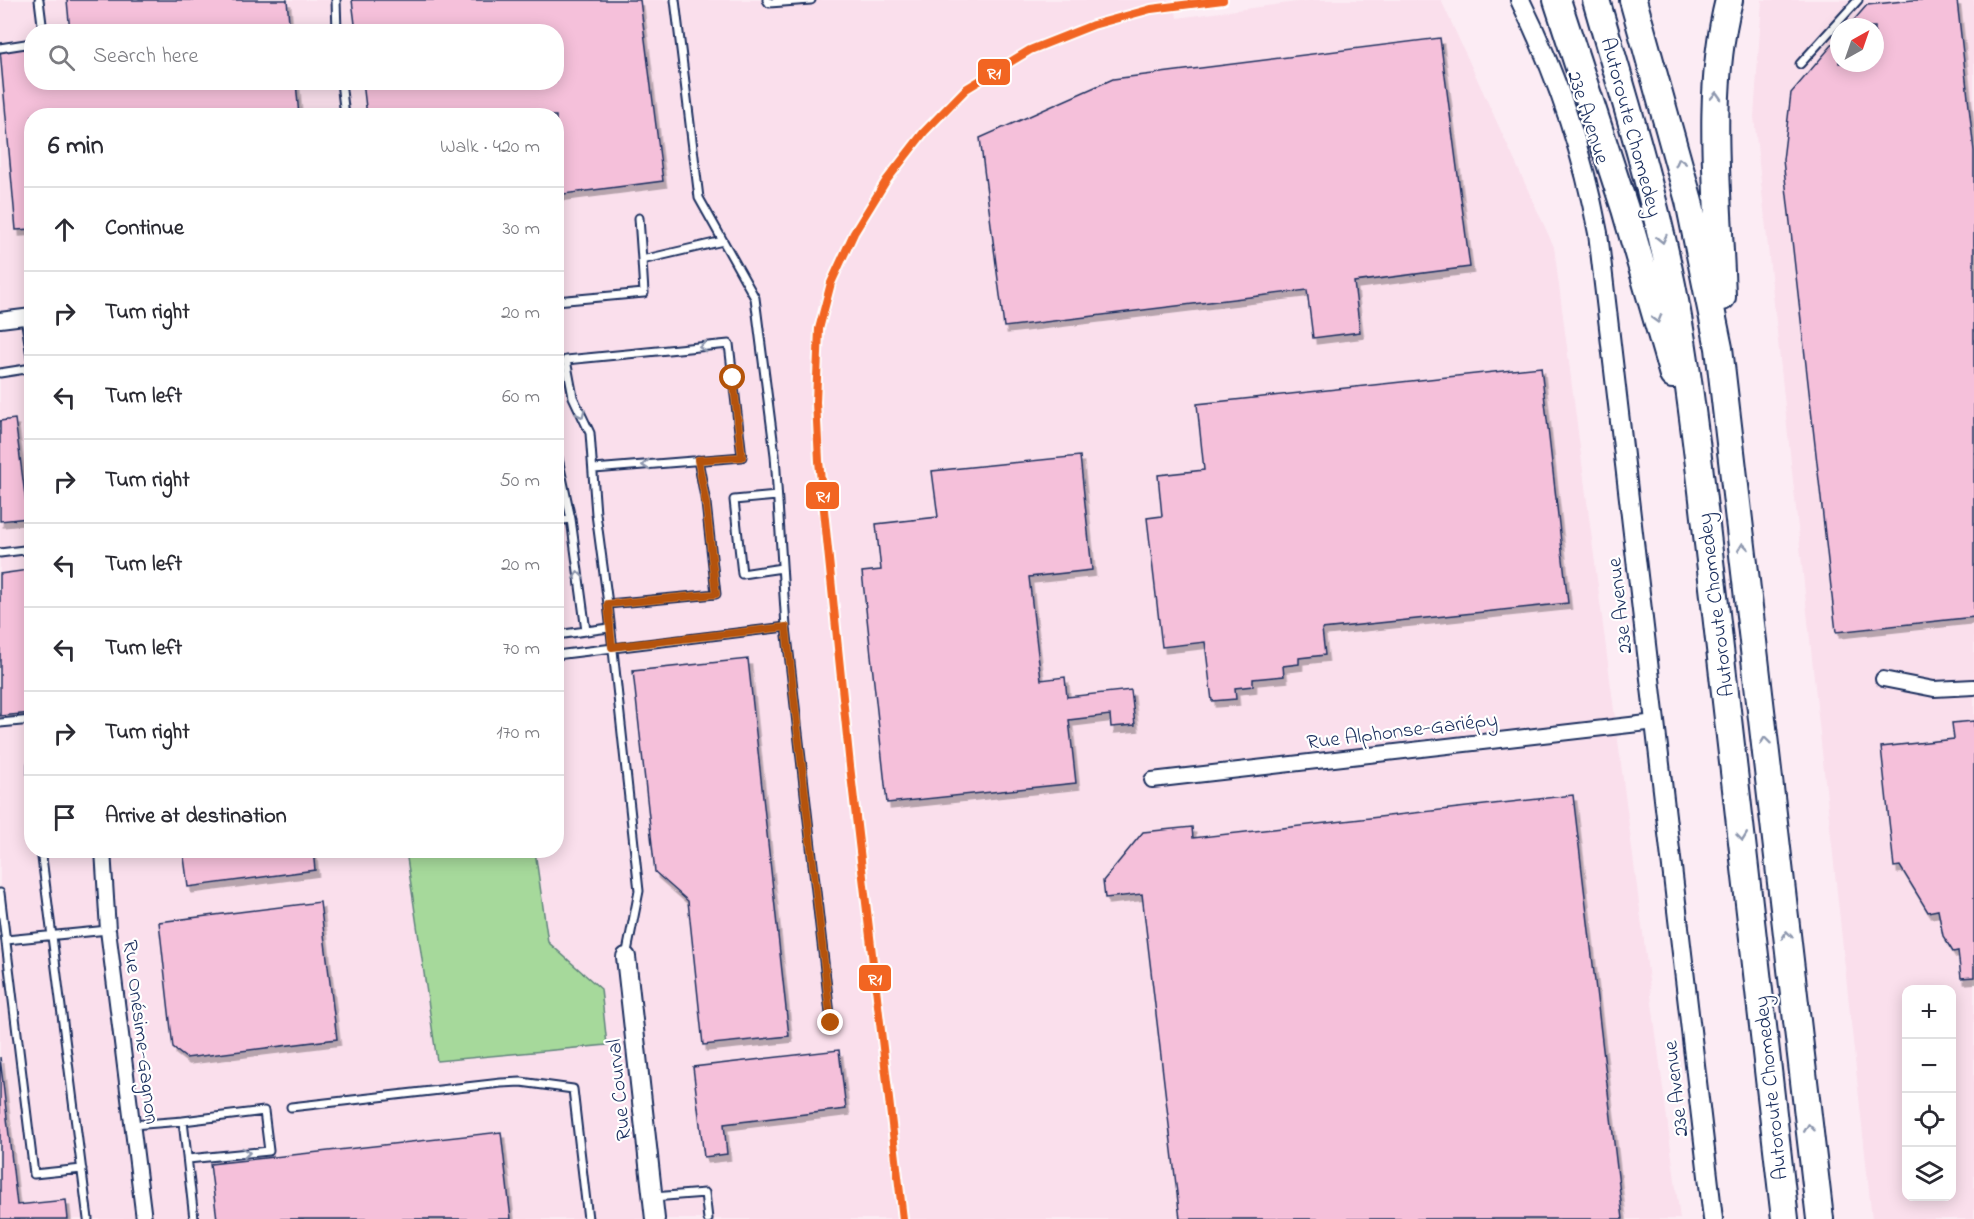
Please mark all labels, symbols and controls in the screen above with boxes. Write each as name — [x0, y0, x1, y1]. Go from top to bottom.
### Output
north arrow — [1830, 18, 1884, 72]
search box — [24, 24, 564, 90]
street label: Autoroute Chomedey — [1590, 34, 1668, 221]
icon: search — [45, 41, 78, 74]
text: Search here — [93, 41, 198, 73]
line badge: R1 — [977, 58, 1011, 86]
text: R1 — [986, 62, 1002, 86]
street label: 23e Avenue — [1558, 67, 1616, 169]
one-way arrow — [1710, 92, 1723, 101]
text: 6 min — [48, 128, 104, 166]
text: Walk · 420 m — [440, 133, 540, 162]
one-way arrow — [1674, 157, 1687, 167]
icon: ahead — [48, 213, 81, 246]
text: Continue — [105, 213, 184, 245]
text: 30 m — [503, 215, 540, 244]
one-way arrow — [1654, 233, 1667, 243]
icon: right — [48, 297, 81, 330]
text: Turn right — [105, 297, 190, 329]
text: 20 m — [501, 299, 540, 328]
one-way arrow — [1650, 313, 1662, 324]
one-way arrow — [699, 340, 708, 353]
route start — [719, 364, 745, 390]
icon: left — [48, 381, 81, 414]
text: Turn left — [105, 381, 182, 413]
text: 60 m — [502, 383, 540, 412]
one-way arrow — [574, 407, 586, 418]
one-way arrow — [641, 458, 650, 471]
icon: right — [48, 465, 81, 498]
text: Turn right — [105, 465, 190, 497]
text: 50 m — [499, 467, 540, 496]
line badge: R1 — [805, 481, 840, 510]
text: R1 — [815, 485, 831, 509]
street label: Autoroute Chomedey — [1691, 511, 1745, 698]
one-way arrow — [1737, 543, 1749, 552]
icon: left — [48, 549, 81, 582]
text: Turn left — [105, 549, 182, 581]
text: 20 m — [501, 551, 540, 580]
street label: 23e Avenue — [1600, 555, 1642, 656]
one-way arrow — [573, 571, 585, 580]
icon: left — [48, 633, 81, 666]
text: Turn left — [105, 633, 182, 665]
text: 70 m — [503, 635, 540, 664]
street label: Rue Alphonse-Gariépy — [1305, 705, 1500, 761]
icon: right — [48, 717, 81, 750]
text: Turn right — [105, 717, 190, 749]
text: 170 m — [496, 719, 540, 748]
one-way arrow — [1759, 736, 1772, 746]
icon: arrive — [48, 801, 81, 834]
text: Arrive at destination — [105, 801, 287, 833]
one-way arrow — [1735, 833, 1748, 842]
one-way arrow — [1781, 930, 1794, 939]
street label: Rue Onésime-Gagnon — [112, 938, 166, 1126]
line badge: R1 — [858, 964, 892, 992]
text: R1 — [867, 968, 883, 992]
map controls — [1902, 985, 1956, 1201]
button: + — [1902, 985, 1956, 1039]
street label: Autoroute Chomedey — [1747, 994, 1799, 1181]
route end — [817, 1009, 843, 1035]
street label: Rue Courval — [600, 1037, 640, 1142]
street label: 23e Avenue — [1656, 1038, 1698, 1139]
button: − — [1902, 1039, 1956, 1093]
button: locate — [1902, 1093, 1956, 1147]
one-way arrow — [1803, 1124, 1816, 1133]
one-way arrow — [241, 1147, 251, 1160]
button: layers — [1902, 1147, 1956, 1201]

